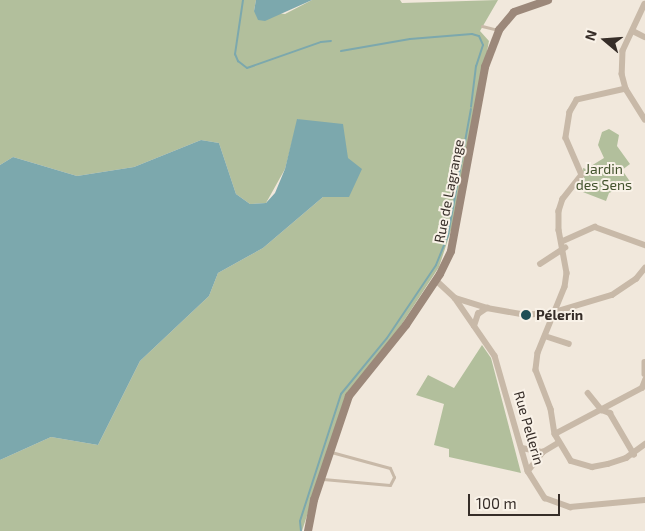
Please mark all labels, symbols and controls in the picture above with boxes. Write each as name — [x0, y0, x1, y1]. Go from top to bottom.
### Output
north arrow — [580, 15, 630, 65]
text: N — [581, 28, 600, 43]
street label: Rue de Lagrange — [431, 138, 467, 244]
park label: Jardin des Sens — [576, 161, 632, 193]
place label: Pélerin — [536, 307, 583, 323]
marker: Pélerin — [520, 309, 532, 321]
street label: Rue Pellerin — [510, 389, 548, 467]
scale bar — [470, 484, 562, 516]
text: 100 m — [476, 494, 517, 512]

